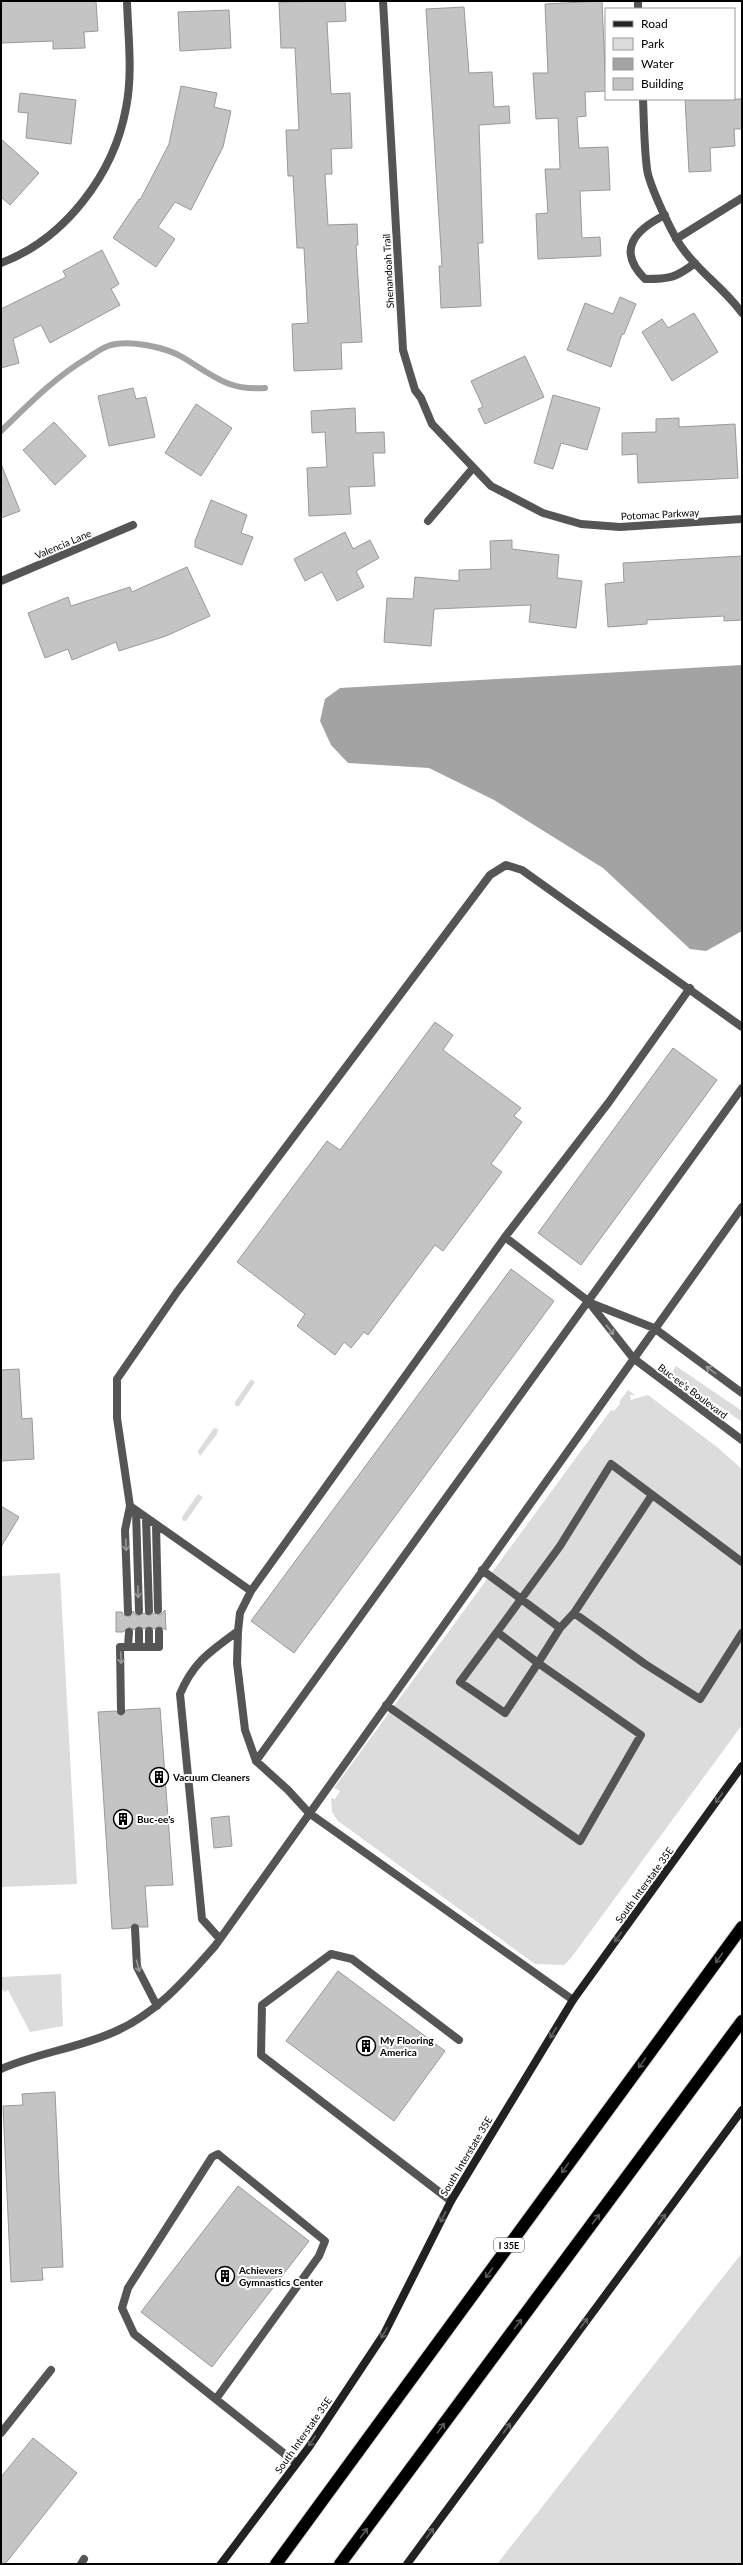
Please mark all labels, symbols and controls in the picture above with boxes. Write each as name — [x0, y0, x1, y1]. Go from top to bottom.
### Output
legend — [605, 8, 735, 100]
text: Road — [641, 16, 668, 31]
text: Park — [641, 36, 665, 51]
text: Water — [641, 56, 674, 71]
text: Building — [641, 76, 684, 91]
street label: Shenandoah Trail — [380, 233, 396, 309]
street label: Potomac Parkway — [621, 506, 700, 522]
street label: Valencia Lane — [33, 527, 93, 561]
one-way arrow — [606, 1324, 615, 1335]
street label: Buc-ee's Boulevard — [656, 1361, 730, 1421]
one-way arrow — [705, 1366, 716, 1374]
one-way arrow — [122, 1538, 129, 1551]
one-way arrow — [134, 1585, 142, 1598]
one-way arrow — [117, 1651, 124, 1664]
building icon: Vacuum Cleaners — [148, 1766, 170, 1788]
place label: Vacuum Cleaners — [172, 1771, 250, 1783]
one-way arrow — [715, 1792, 723, 1803]
building icon: Buc-ee's — [112, 1808, 134, 1830]
place label: Buc-ee's — [137, 1813, 175, 1825]
street label: South Interstate 35E — [613, 1845, 676, 1925]
one-way arrow — [614, 1931, 622, 1942]
one-way arrow — [715, 1953, 723, 1964]
one-way arrow — [135, 1960, 143, 1973]
one-way arrow — [548, 2027, 556, 2039]
place label: My Flooring America — [379, 2034, 434, 2058]
building icon: My Flooring America — [355, 2035, 377, 2057]
one-way arrow — [638, 2058, 646, 2069]
street label: South Interstate 35E — [438, 2114, 495, 2198]
one-way arrow — [561, 2163, 570, 2174]
one-way arrow — [439, 2211, 446, 2223]
one-way arrow — [591, 2214, 600, 2225]
one-way arrow — [658, 2214, 666, 2225]
road number: I 35E — [494, 2238, 524, 2252]
place label: Achievers Gymnastics Center — [238, 2264, 323, 2288]
building icon: Achievers Gymnastics Center — [214, 2265, 236, 2287]
one-way arrow — [485, 2268, 493, 2279]
one-way arrow — [514, 2318, 522, 2329]
one-way arrow — [580, 2318, 589, 2329]
one-way arrow — [380, 2327, 388, 2339]
street label: South Interstate 35E — [272, 2394, 334, 2476]
one-way arrow — [437, 2423, 445, 2434]
one-way arrow — [503, 2423, 511, 2434]
one-way arrow — [308, 2436, 317, 2447]
one-way arrow — [359, 2527, 368, 2538]
one-way arrow — [426, 2527, 434, 2538]

